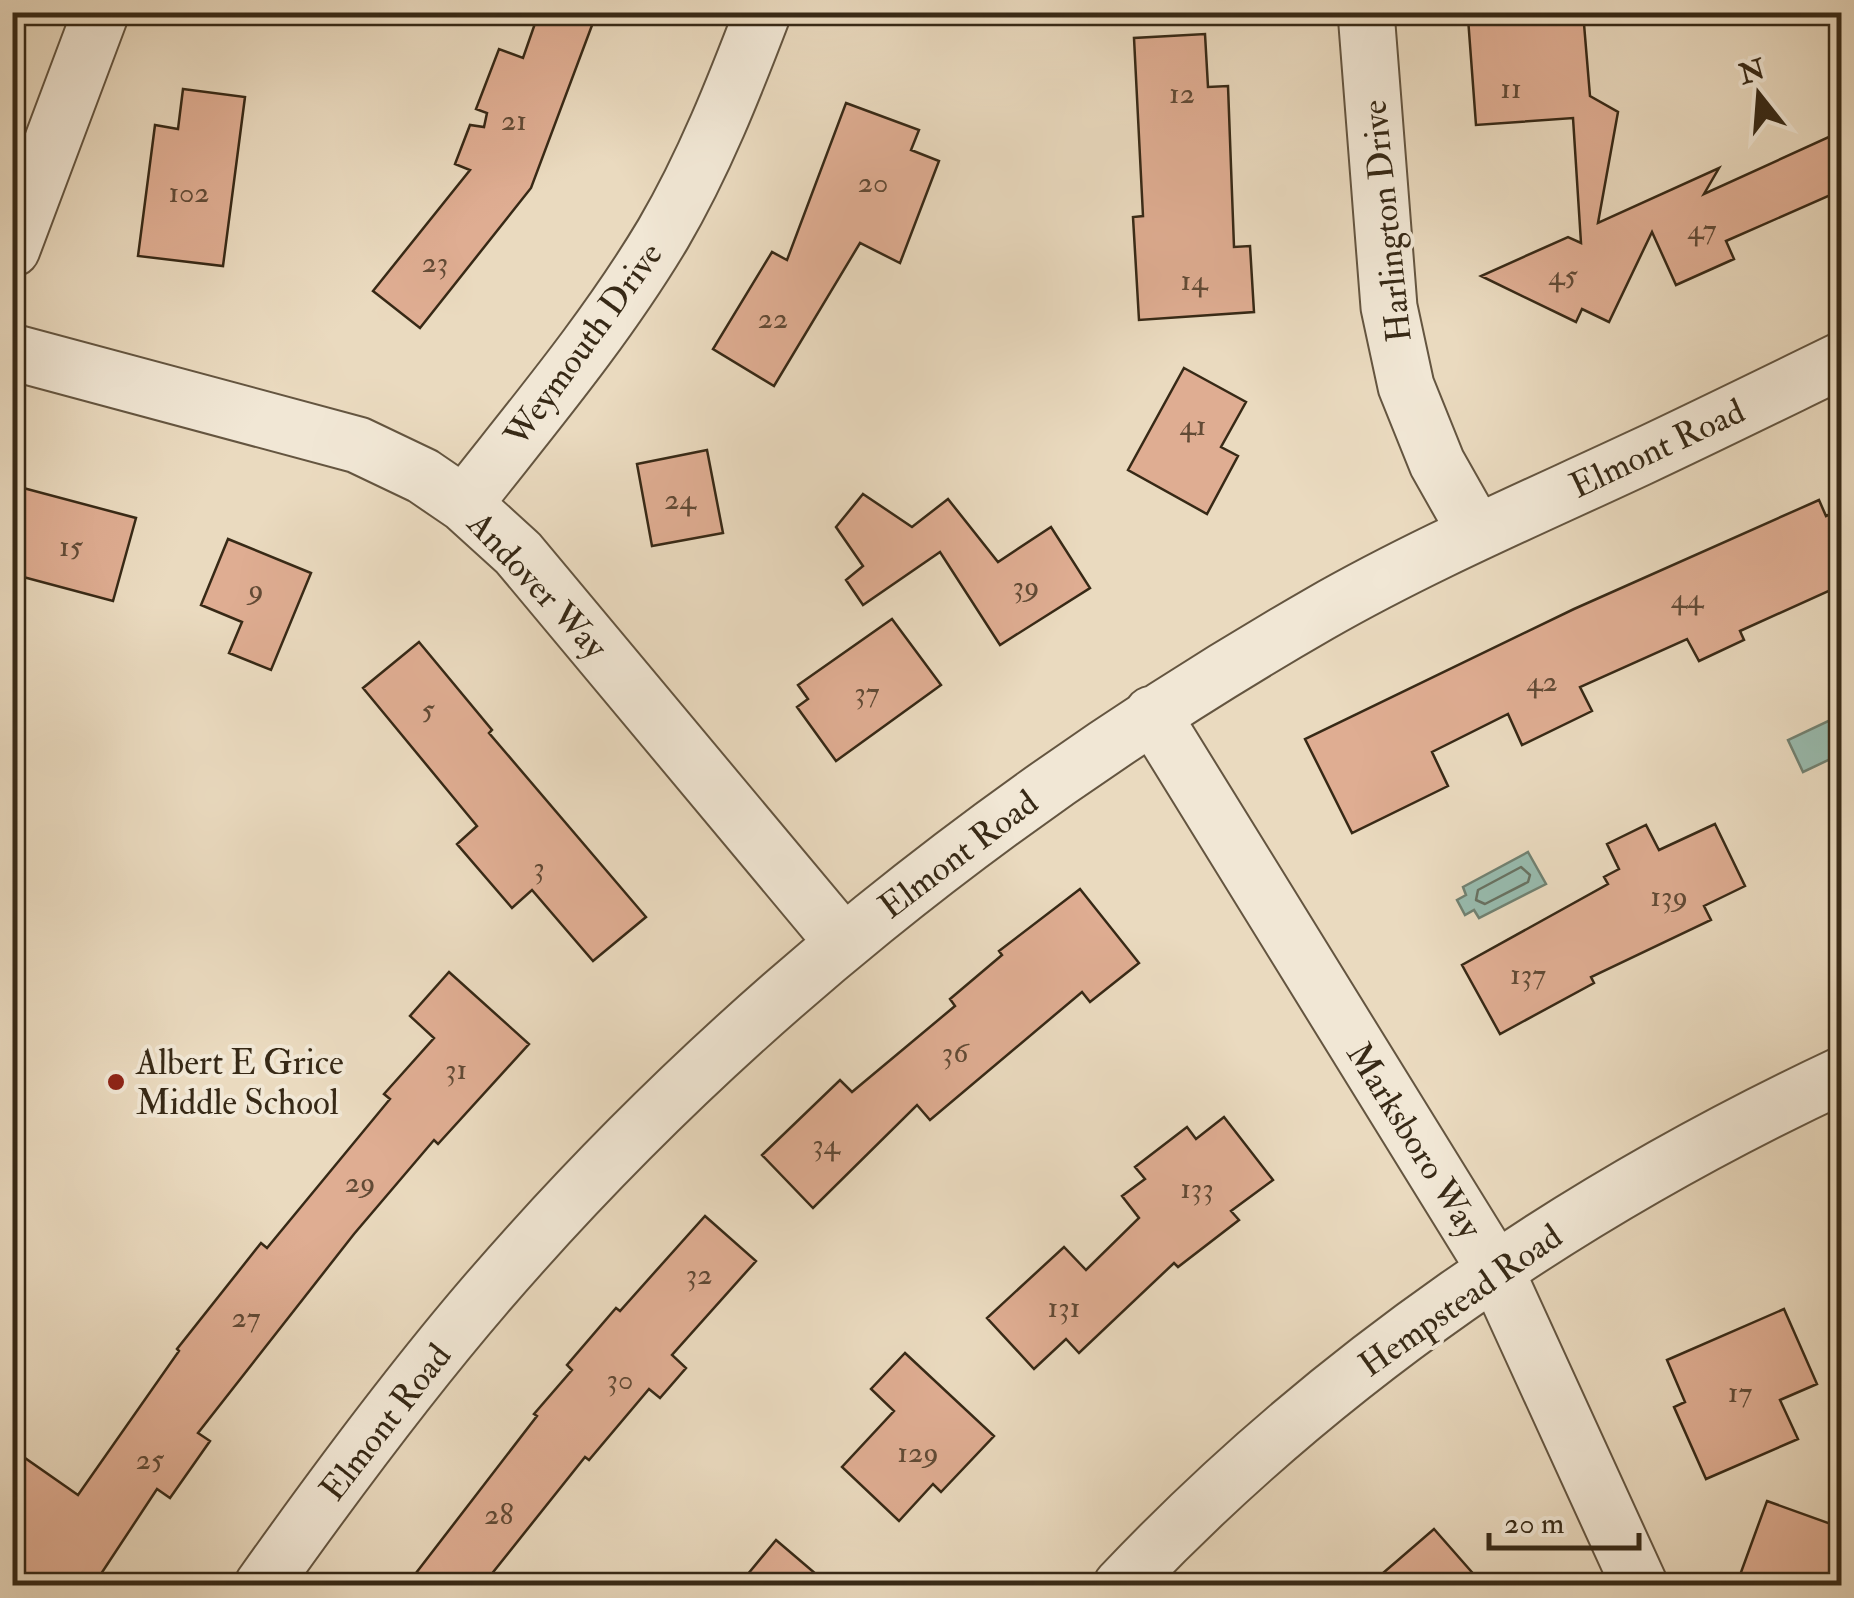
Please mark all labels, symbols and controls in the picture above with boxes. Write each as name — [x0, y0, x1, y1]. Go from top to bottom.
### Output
north arrow — [1709, 45, 1809, 145]
text: N — [1734, 52, 1770, 93]
house number: 11 — [1500, 70, 1522, 107]
house number: 12 — [1169, 75, 1195, 112]
street label: Harlington Drive — [1352, 98, 1422, 344]
house number: 21 — [501, 102, 527, 139]
house number: 20 — [858, 164, 888, 201]
house number: 102 — [168, 174, 210, 211]
house number: 47 — [1687, 211, 1717, 248]
street label: Weymouth Drive — [494, 234, 673, 456]
house number: 23 — [422, 244, 448, 281]
house number: 45 — [1548, 257, 1578, 294]
house number: 14 — [1181, 262, 1209, 299]
house number: 22 — [758, 300, 788, 337]
street label: Elmont Road — [1563, 389, 1752, 509]
house number: 41 — [1180, 407, 1206, 444]
house number: 24 — [664, 481, 698, 518]
street label: Andover Way — [457, 502, 617, 669]
house number: 15 — [59, 528, 84, 565]
house number: 39 — [1013, 568, 1039, 605]
house number: 9 — [246, 571, 264, 608]
house number: 44 — [1671, 580, 1705, 617]
house number: 42 — [1526, 663, 1558, 700]
house number: 37 — [854, 674, 880, 711]
house number: 5 — [421, 691, 435, 728]
street label: Elmont Road — [870, 781, 1047, 929]
house number: 3 — [533, 849, 545, 886]
house number: 139 — [1650, 878, 1688, 915]
house number: 137 — [1510, 956, 1546, 993]
house number: 36 — [942, 1034, 970, 1071]
street label: Marksboro Way — [1337, 1034, 1492, 1247]
place label: Albert E Grice Middle School — [135, 1041, 344, 1125]
house number: 31 — [445, 1051, 467, 1088]
marker: Albert E Grice Middle School — [105, 1071, 127, 1093]
house number: 34 — [812, 1126, 842, 1163]
house number: 29 — [345, 1164, 375, 1201]
house number: 133 — [1180, 1170, 1214, 1207]
street label: Hempstead Road — [1351, 1215, 1571, 1387]
house number: 32 — [686, 1256, 712, 1293]
house number: 131 — [1048, 1289, 1080, 1326]
house number: 27 — [232, 1299, 261, 1336]
street label: Elmont Road — [311, 1335, 461, 1510]
house number: 30 — [607, 1361, 633, 1398]
house number: 17 — [1728, 1374, 1752, 1411]
house number: 129 — [897, 1434, 939, 1471]
house number: 25 — [136, 1441, 165, 1478]
scale bar — [1489, 1488, 1639, 1550]
house number: 28 — [484, 1496, 514, 1533]
text: 20 m — [1504, 1505, 1564, 1542]

